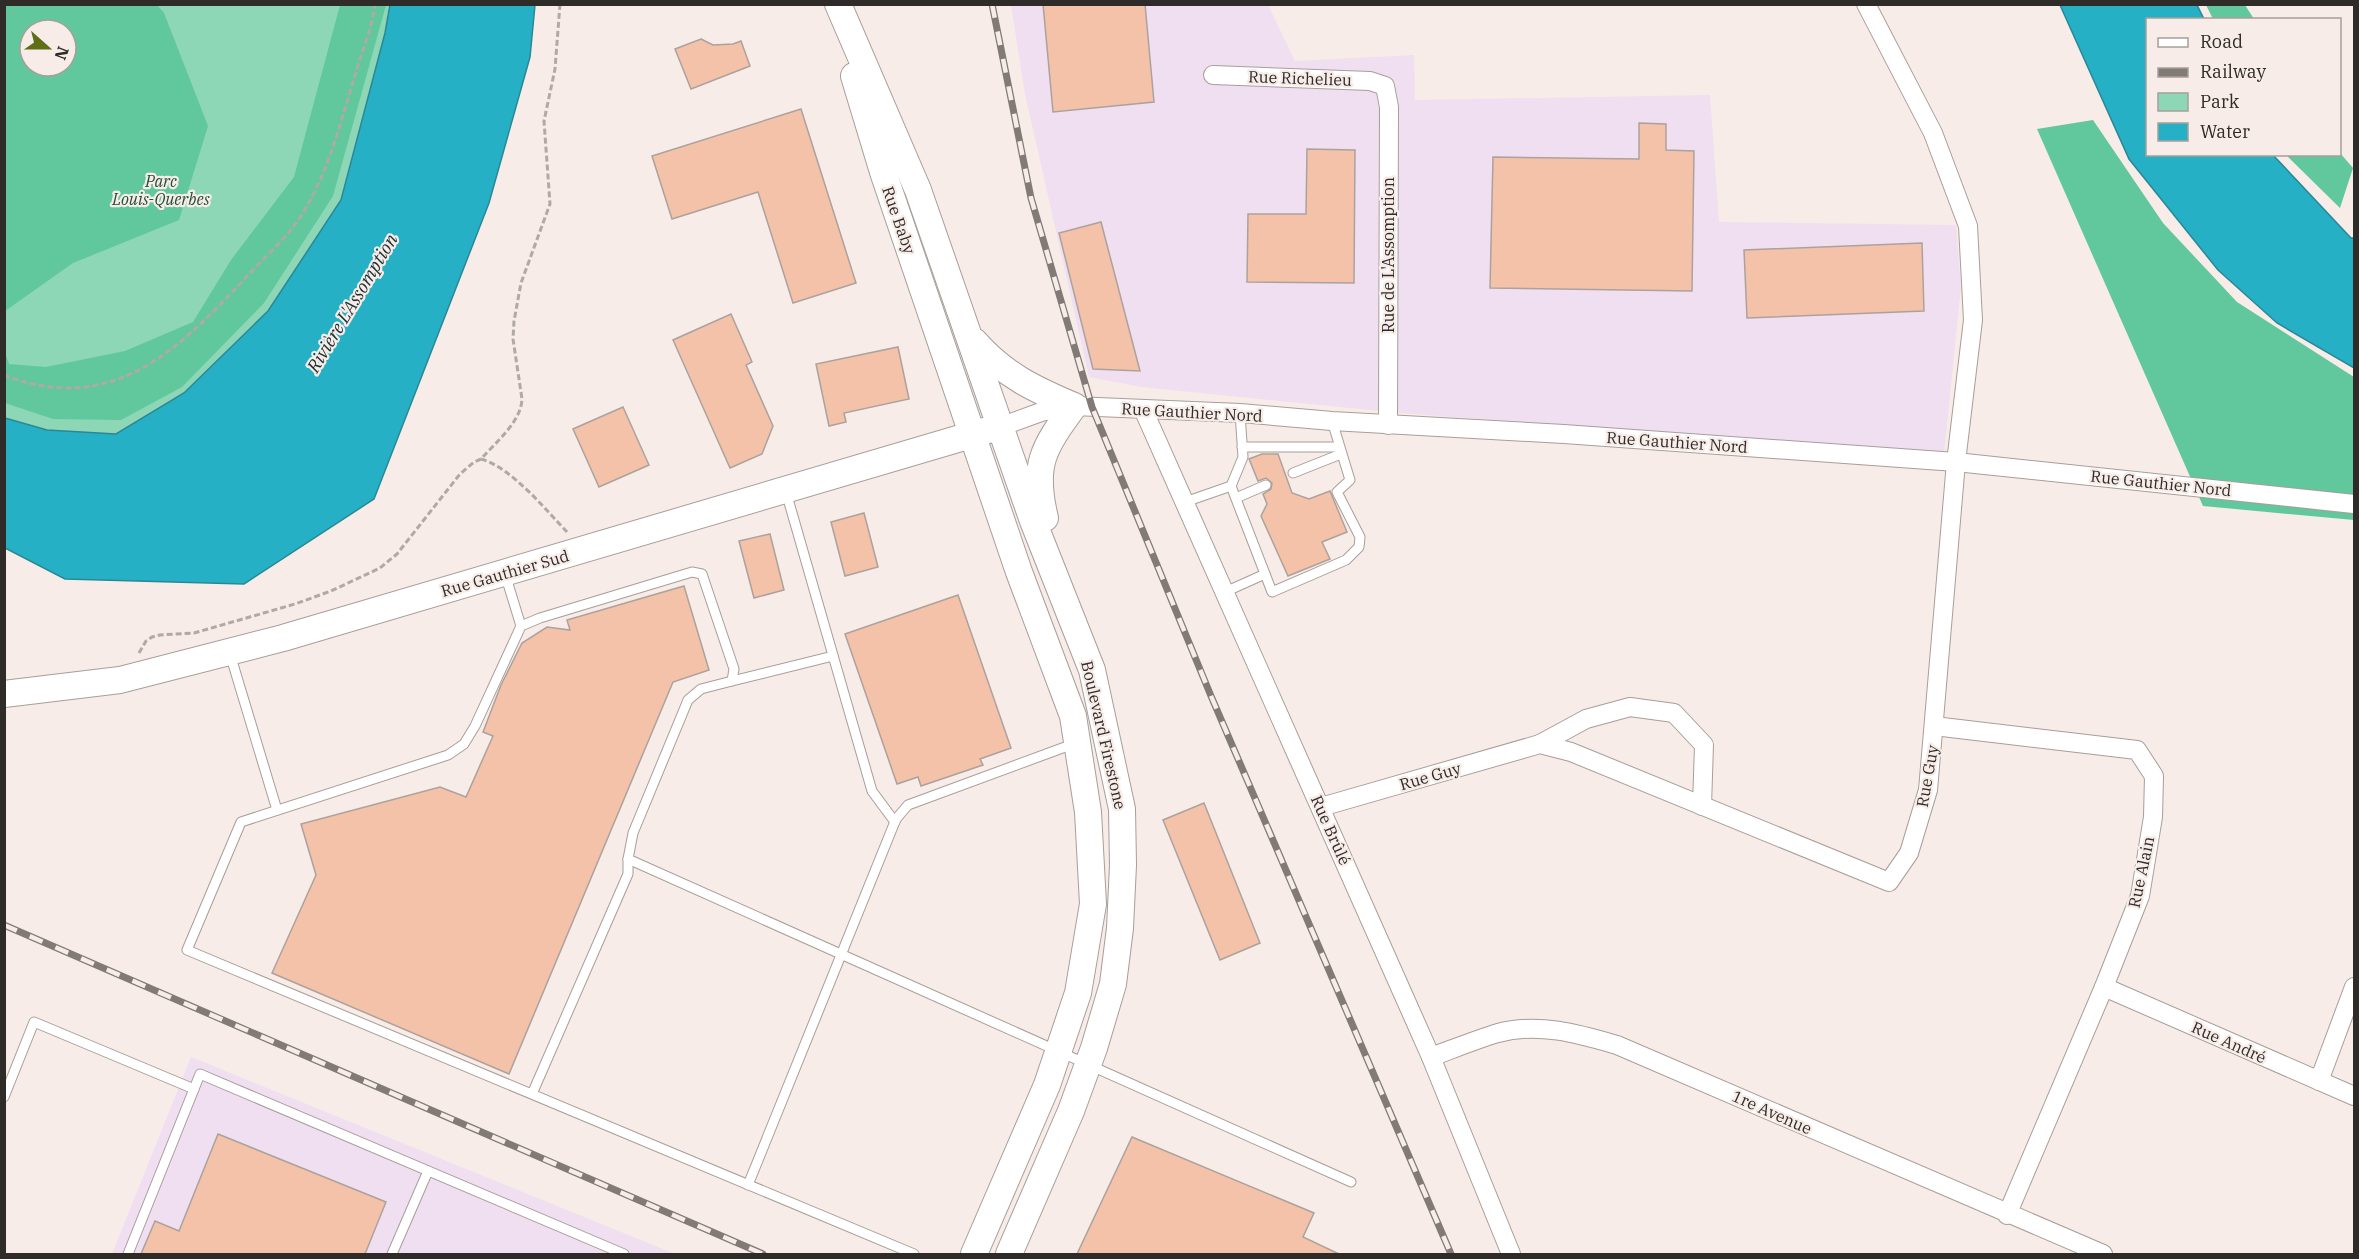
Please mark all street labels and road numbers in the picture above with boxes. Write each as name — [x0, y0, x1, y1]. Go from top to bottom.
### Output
street label: Rue Richelieu — [1248, 66, 1352, 90]
street label: Rue de L'Assomption — [1378, 177, 1398, 333]
street label: Rue Baby — [878, 184, 920, 257]
street label: Rue Gauthier Nord — [1121, 398, 1263, 426]
street label: Rue Gauthier Nord — [1606, 427, 1748, 457]
street label: Rue Gauthier Nord — [2090, 466, 2233, 500]
street label: Rue Gauthier Sud — [439, 545, 572, 601]
street label: Boulevard Firestone — [1077, 659, 1131, 811]
street label: Rue Guy — [1912, 743, 1942, 809]
street label: Rue Guy — [1397, 758, 1463, 794]
street label: Rue Brûlé — [1307, 792, 1355, 868]
street label: Rue Alain — [2124, 834, 2158, 910]
street label: Rue André — [2189, 1017, 2269, 1067]
street label: 1re Avenue — [1729, 1086, 1815, 1138]

